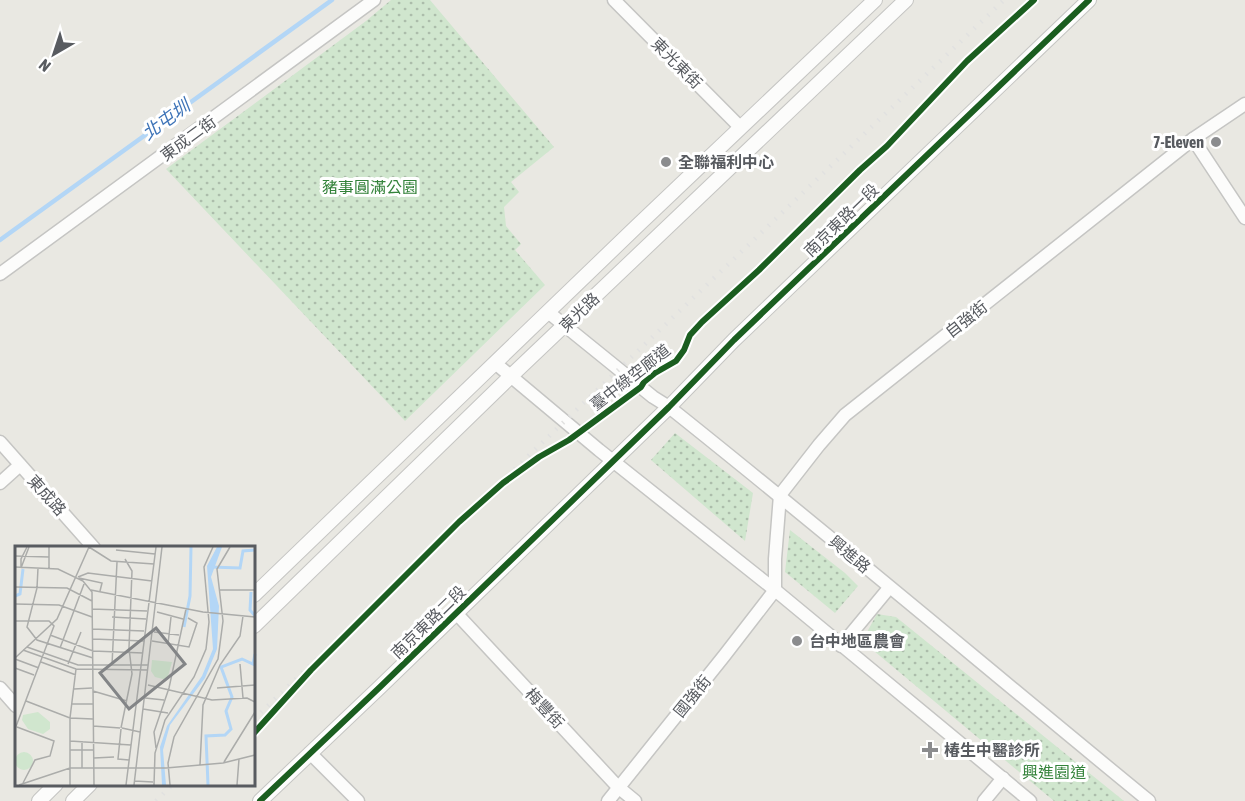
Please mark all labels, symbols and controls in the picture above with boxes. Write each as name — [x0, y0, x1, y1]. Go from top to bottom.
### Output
north arrow — [24, 24, 84, 84]
street label: 東光東街 — [648, 34, 706, 92]
text: N — [35, 56, 54, 76]
water label: 北屯圳 — [138, 93, 196, 144]
street label: 東成二街 — [157, 112, 219, 164]
place label: 7-Eleven — [1153, 133, 1204, 151]
marker: 7-Eleven — [1209, 135, 1223, 149]
place label: 全聯福利中心 — [678, 153, 774, 171]
marker: 全聯福利中心 — [659, 155, 673, 169]
park label: 豬事圓滿公園 — [322, 178, 418, 196]
street label: 南京東路一段 — [800, 180, 882, 260]
street label: 東光路 — [555, 289, 603, 335]
street label: 自強街 — [942, 297, 990, 341]
street label: 臺中綠空廊道 — [587, 340, 673, 414]
street label: 東成路 — [24, 471, 70, 519]
street label: 興進路 — [826, 532, 874, 576]
inset map — [15, 546, 255, 786]
street label: 南京東路二段 — [387, 582, 469, 662]
place label: 台中地區農會 — [809, 632, 905, 650]
marker: 台中地區農會 — [790, 634, 804, 648]
street label: 國強街 — [670, 672, 714, 720]
street label: 梅豐街 — [522, 684, 568, 732]
marker: 椿生中醫診所 — [921, 741, 939, 759]
place label: 椿生中醫診所 — [944, 741, 1040, 759]
park label: 興進園道 — [1022, 763, 1086, 781]

